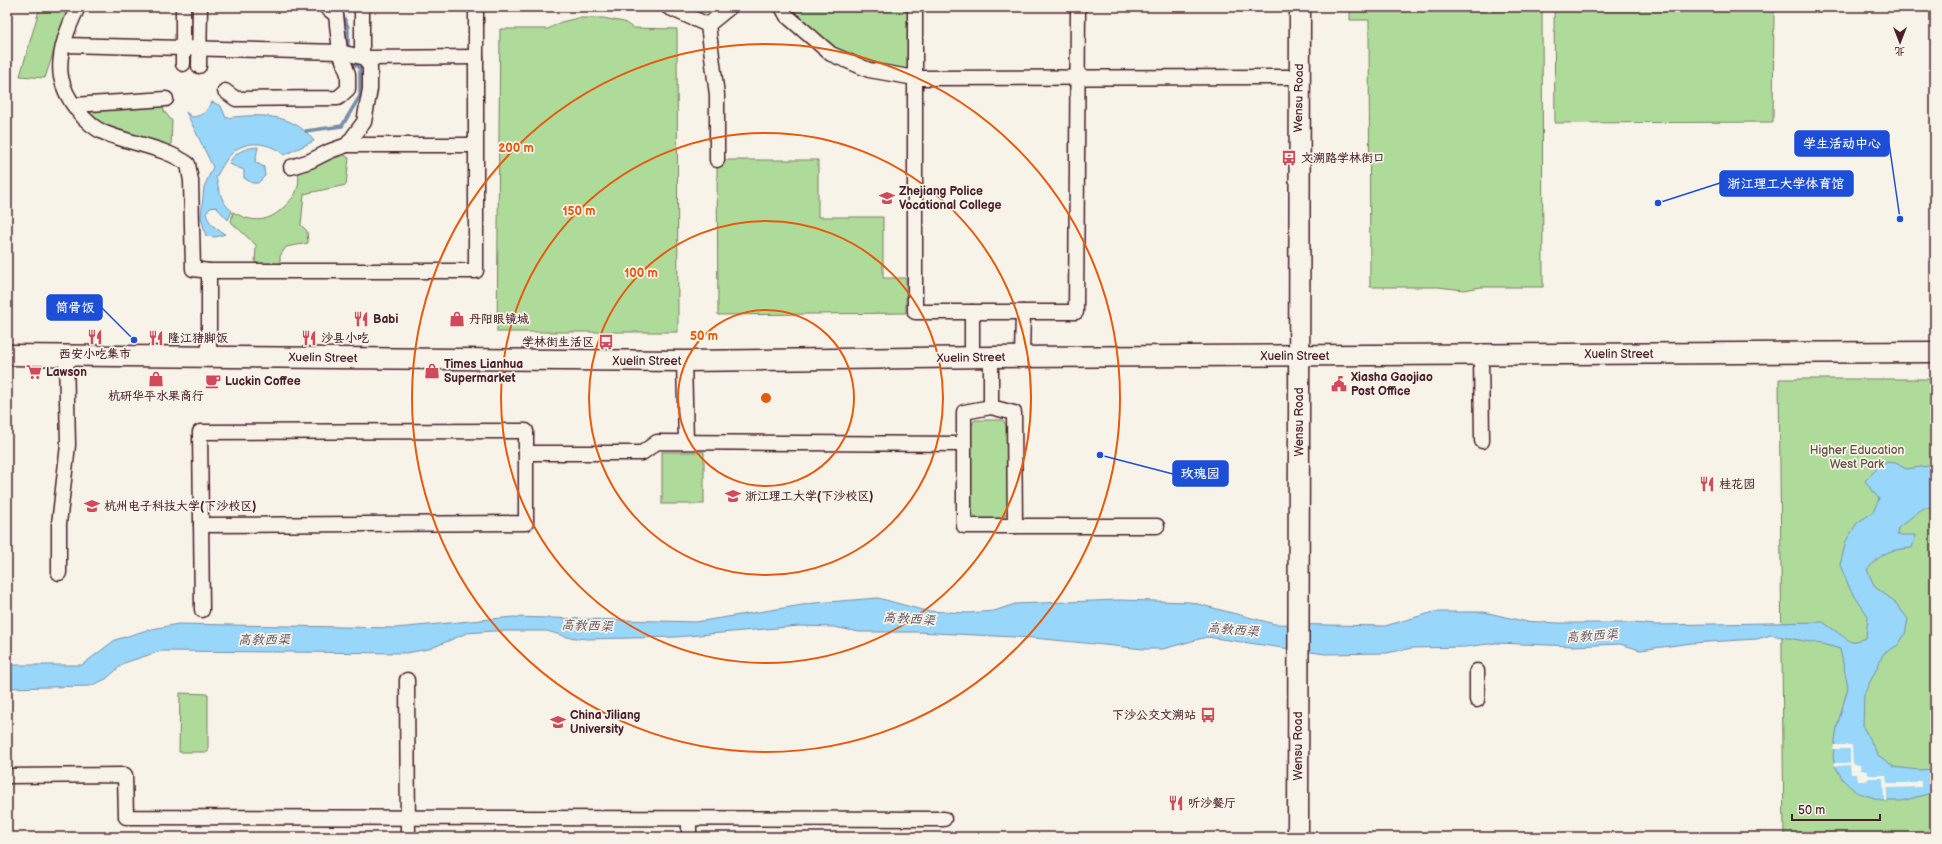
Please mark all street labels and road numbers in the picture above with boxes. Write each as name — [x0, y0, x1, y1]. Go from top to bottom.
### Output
street label: Wensu Road — [1291, 63, 1307, 133]
street label: Xuelin Street — [1584, 347, 1654, 362]
street label: Xuelin Street — [1260, 349, 1330, 364]
street label: Xuelin Street — [287, 350, 358, 366]
street label: Xuelin Street — [935, 350, 1006, 366]
street label: Xuelin Street — [612, 354, 682, 369]
street label: Wensu Road — [1292, 387, 1307, 457]
street label: Wensu Road — [1291, 711, 1306, 781]

